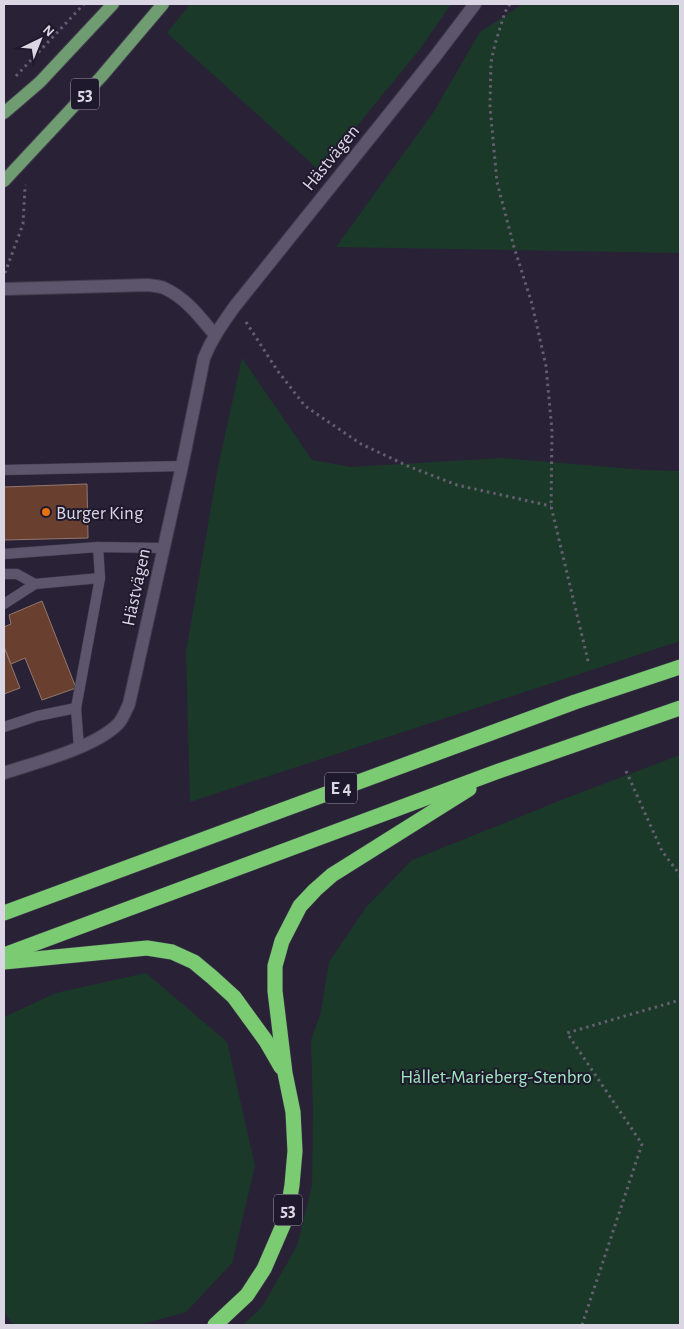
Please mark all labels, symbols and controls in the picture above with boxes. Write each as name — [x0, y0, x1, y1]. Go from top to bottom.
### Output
north arrow — [15, 15, 65, 65]
text: N — [40, 23, 57, 40]
road number: 53 — [71, 78, 99, 110]
street label: Hästvägen — [299, 121, 363, 195]
place label: Burger King — [56, 504, 144, 523]
marker: Burger King — [40, 506, 52, 518]
street label: Hästvägen — [119, 547, 154, 628]
road number: E 4 — [325, 772, 357, 804]
park label: Hållet-Marieberg-Stenbro — [400, 1068, 592, 1087]
road number: 53 — [274, 1194, 302, 1226]

